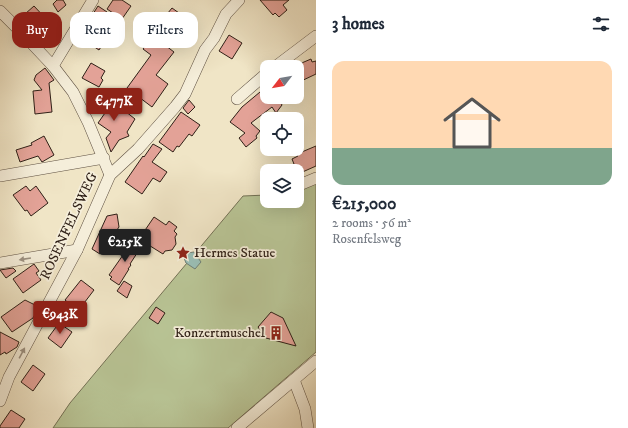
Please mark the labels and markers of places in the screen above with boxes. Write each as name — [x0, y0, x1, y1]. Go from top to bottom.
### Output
pin: €477K — [86, 88, 142, 122]
pin: €215K — [97, 229, 153, 263]
place label: Hermes Statue — [194, 244, 276, 262]
place icon: Hermes Statue — [175, 245, 191, 261]
pin: €943K — [32, 301, 88, 335]
place label: Konzertmuschel — [174, 324, 266, 342]
building icon: Konzertmuschel — [268, 325, 284, 341]

